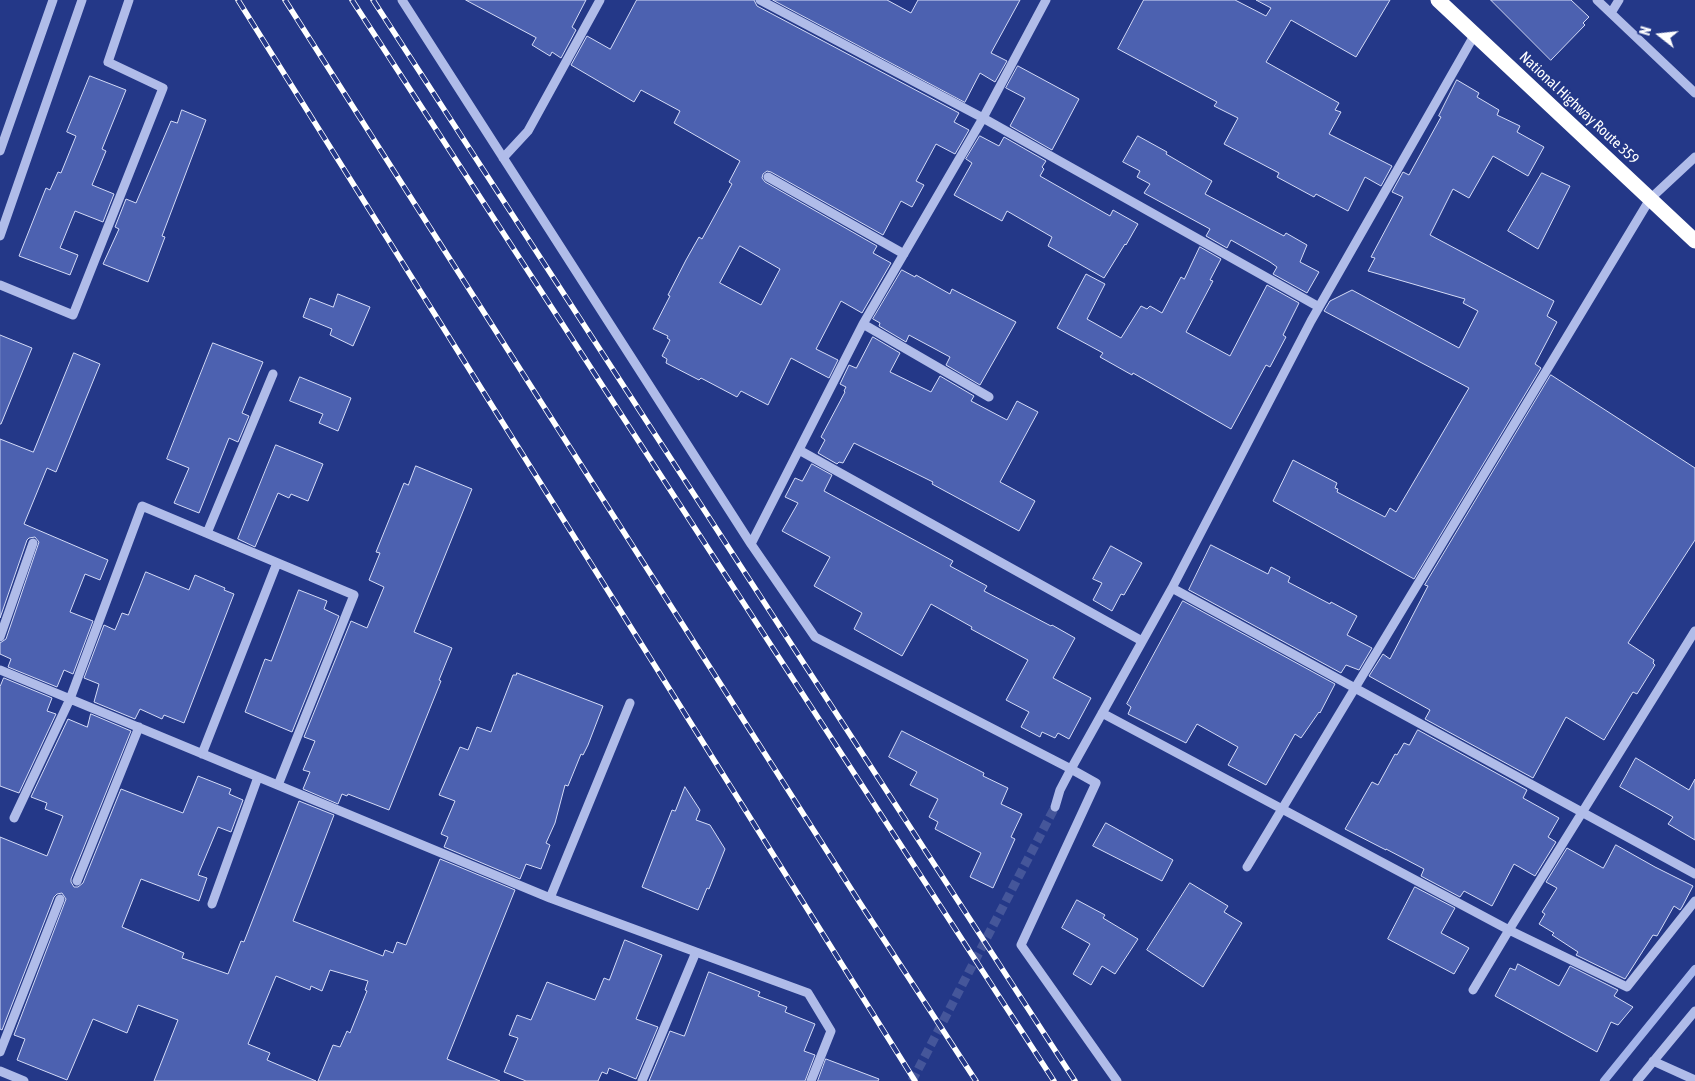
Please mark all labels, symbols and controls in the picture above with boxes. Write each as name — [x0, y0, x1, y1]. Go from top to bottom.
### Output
north arrow — [1635, 10, 1685, 60]
text: N — [1637, 25, 1654, 37]
street label: National Highway Route 359 — [1516, 48, 1642, 168]

